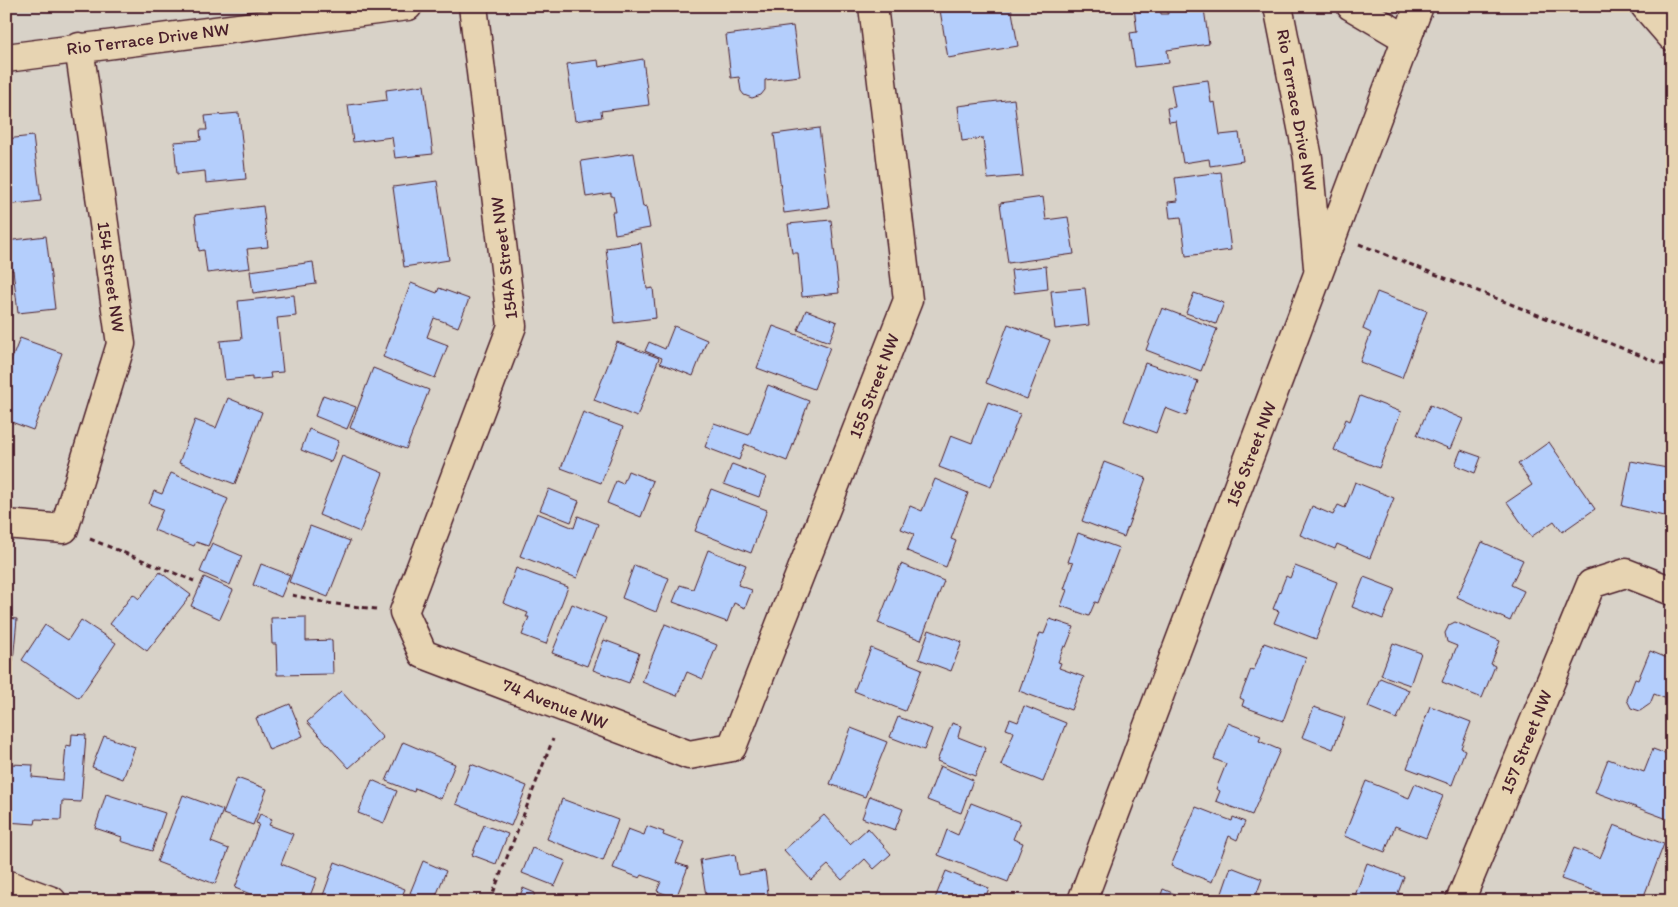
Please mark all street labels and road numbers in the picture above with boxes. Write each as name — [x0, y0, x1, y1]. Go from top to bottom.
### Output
street label: Rio Terrace Drive NW — [65, 18, 231, 60]
street label: Rio Terrace Drive NW — [1272, 27, 1322, 193]
street label: 154A Street NW — [486, 195, 522, 321]
street label: 154 Street NW — [92, 220, 130, 334]
street label: 155 Street NW — [844, 330, 904, 442]
street label: 156 Street NW — [1221, 398, 1281, 510]
street label: 74 Avenue NW — [499, 674, 611, 734]
street label: 157 Street NW — [1495, 687, 1557, 797]

